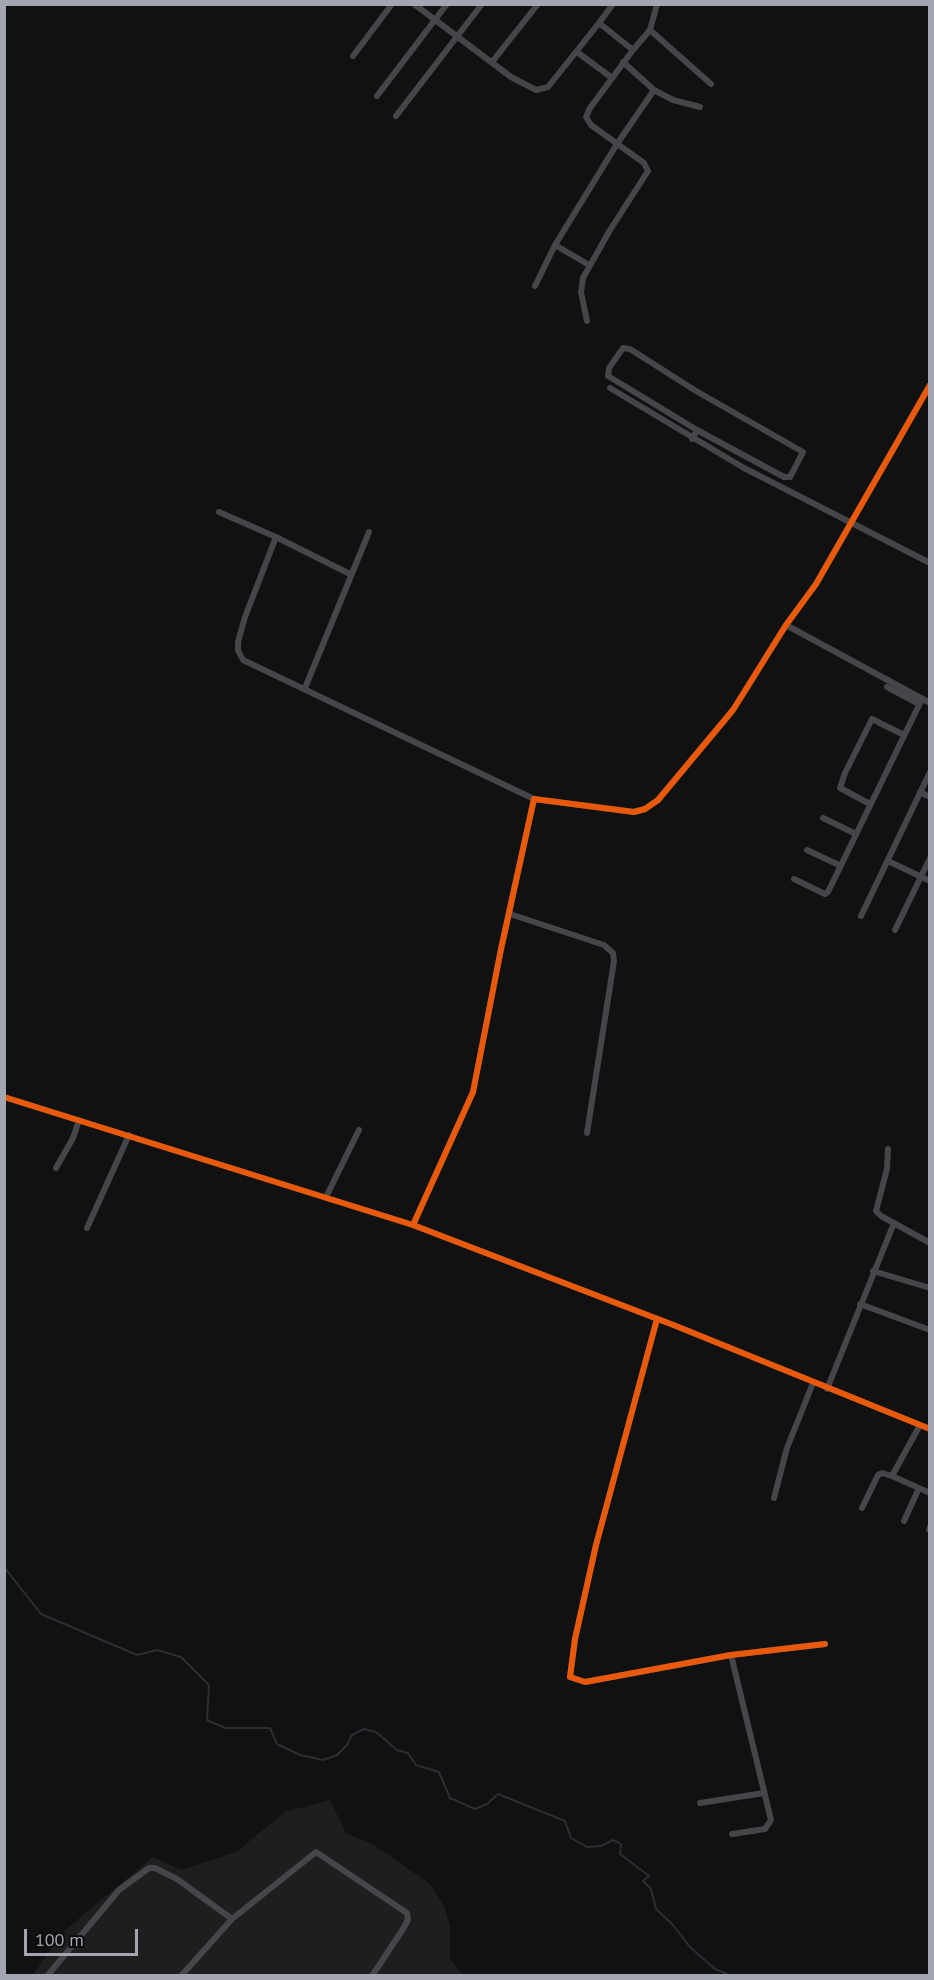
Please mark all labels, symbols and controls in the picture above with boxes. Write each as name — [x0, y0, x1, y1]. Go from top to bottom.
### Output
scale bar — [27, 1917, 141, 1955]
text: 100 m — [35, 1928, 84, 1951]

